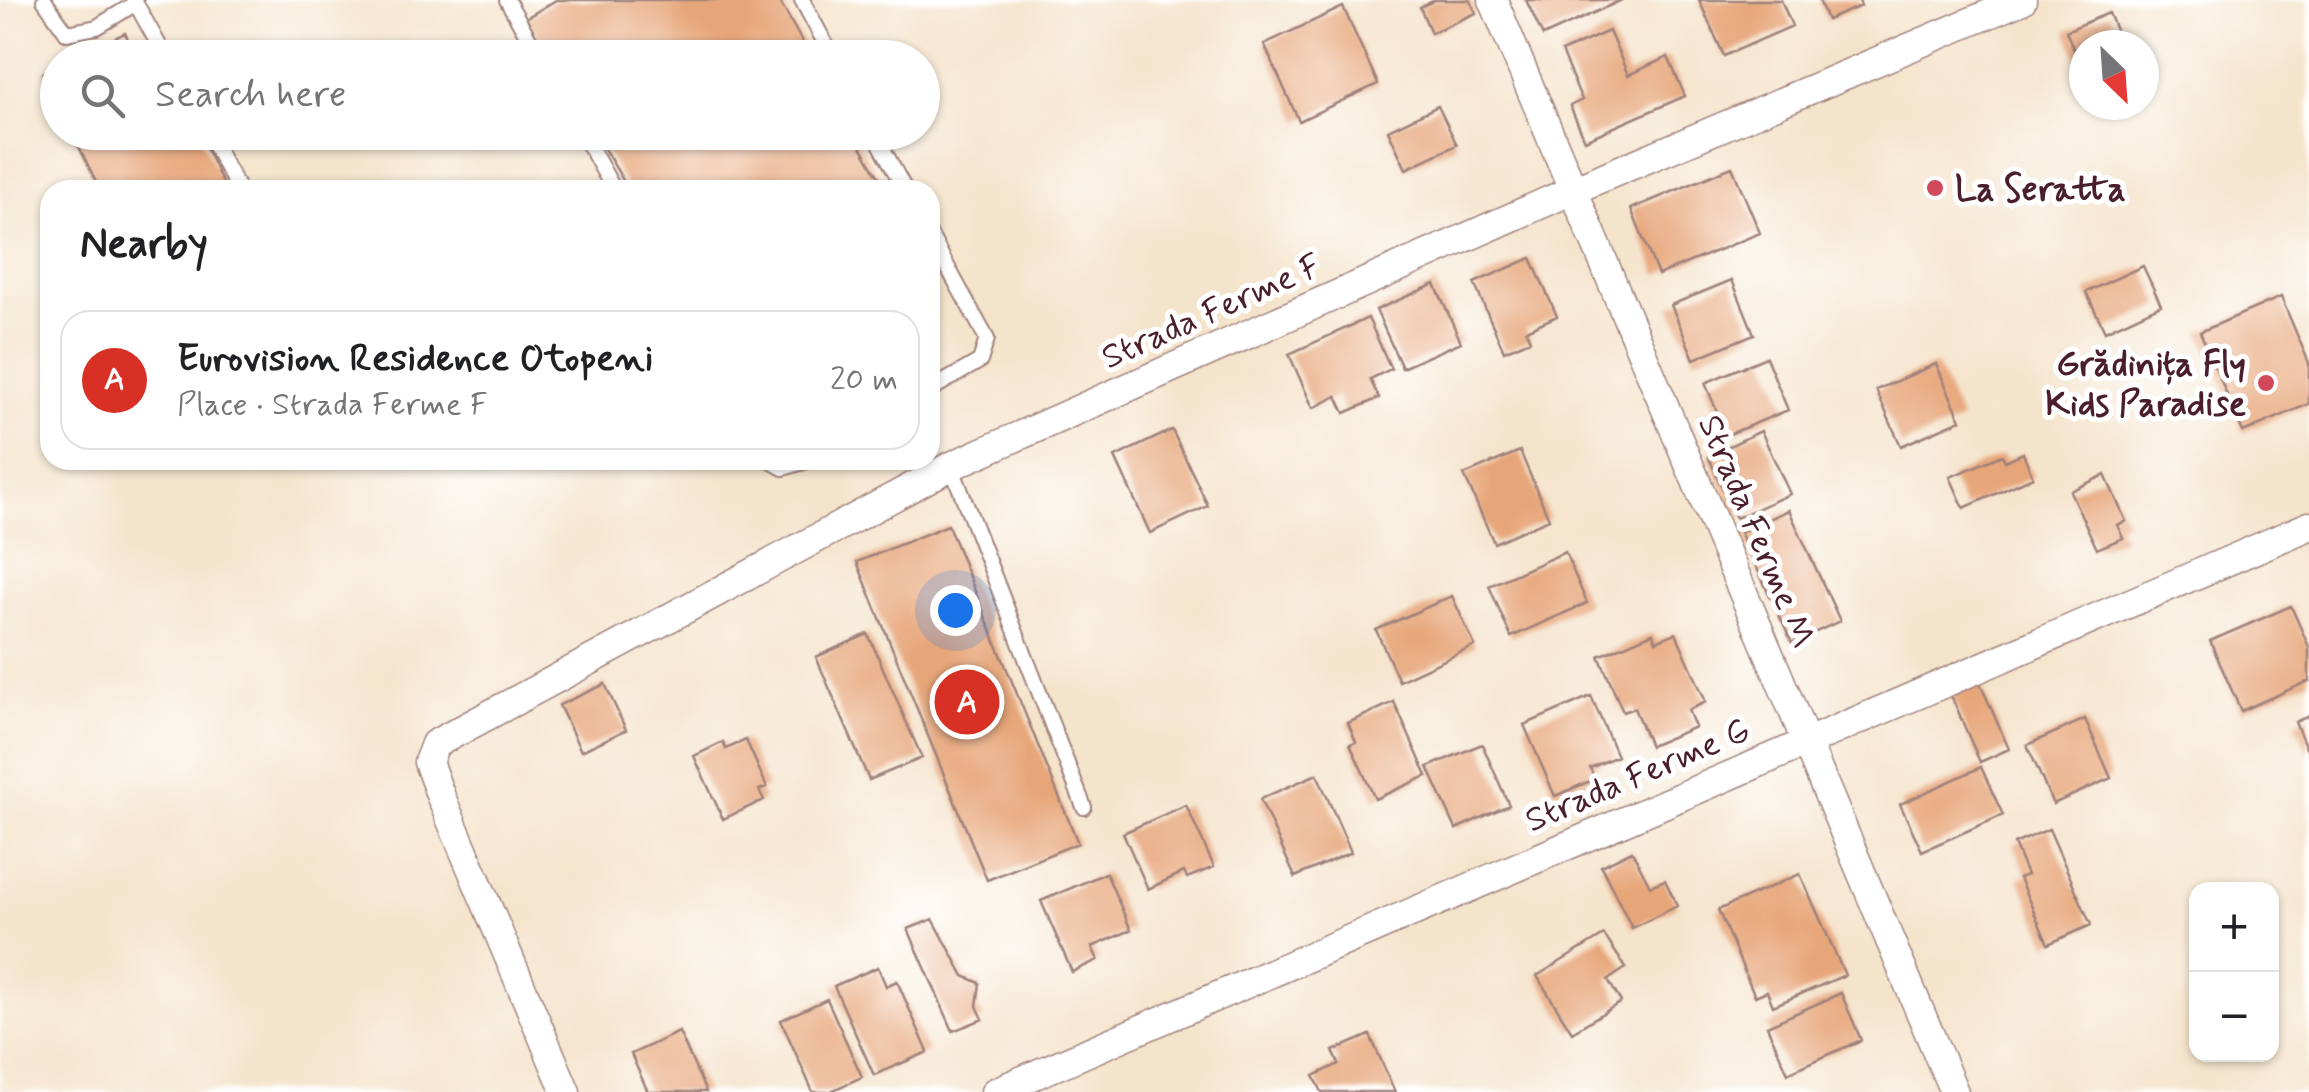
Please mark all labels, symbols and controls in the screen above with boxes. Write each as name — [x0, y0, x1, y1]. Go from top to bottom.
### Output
north arrow — [2069, 30, 2159, 120]
search box — [40, 40, 940, 150]
icon: search — [75, 68, 130, 123]
text: Search here — [155, 71, 346, 120]
place label: La Seratta — [1955, 167, 2126, 213]
marker: La Seratta — [1924, 177, 1946, 199]
text: Nearby — [80, 218, 208, 273]
street label: Strada Ferme F — [1095, 243, 1329, 381]
text: Eurovision Residence Otopeni — [177, 335, 653, 384]
place label: Grădinița Fly Kids Paradise — [2045, 342, 2246, 428]
text: A — [104, 359, 125, 401]
text: 20 m — [830, 359, 898, 401]
marker: Grădinița Fly Kids Paradise — [2255, 372, 2277, 394]
text: Place · Strada Ferme F — [177, 384, 488, 426]
street label: Strada Ferme M — [1686, 408, 1826, 655]
your location — [930, 585, 981, 636]
pin: A — [934, 664, 1000, 740]
street label: Strada Ferme G — [1518, 708, 1757, 844]
map controls — [2189, 882, 2279, 1062]
button: + — [2189, 882, 2279, 972]
button: − — [2189, 972, 2279, 1062]

